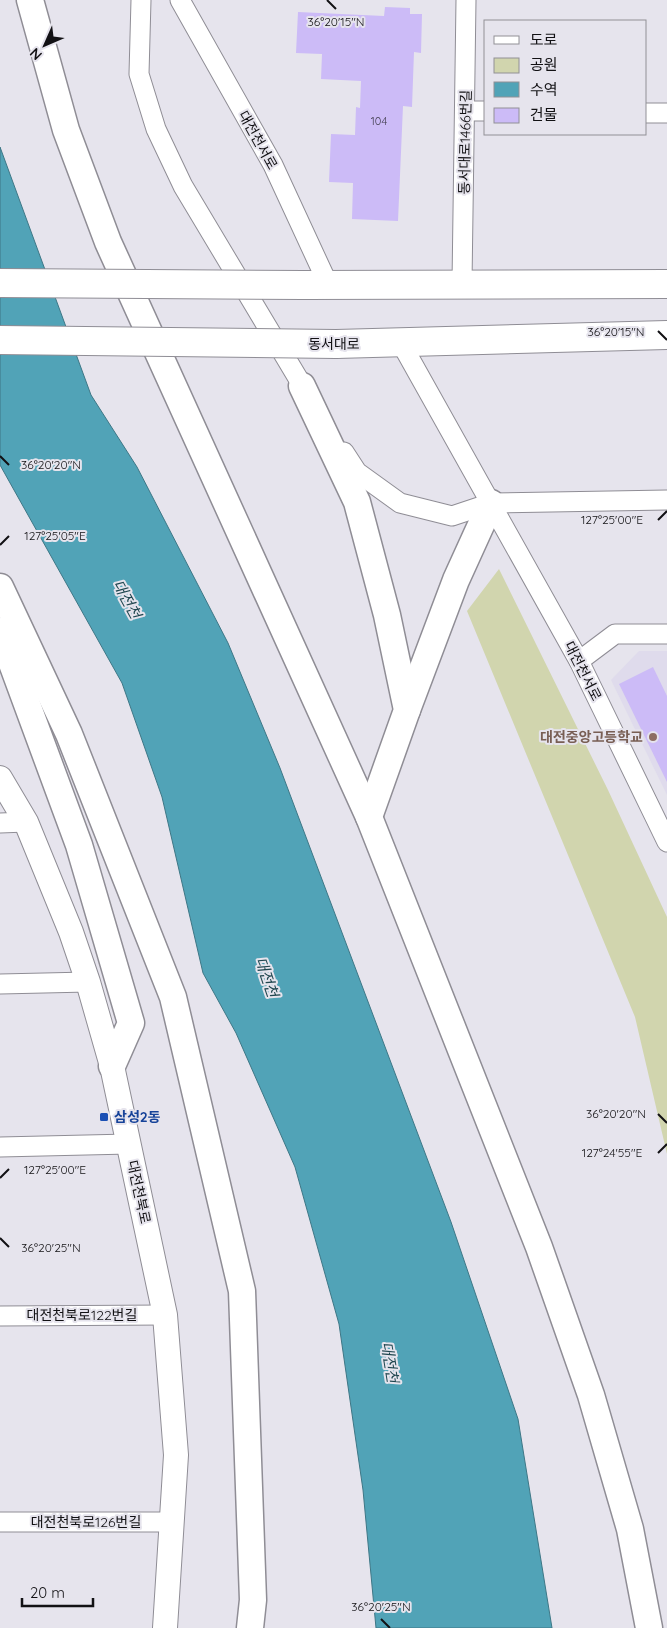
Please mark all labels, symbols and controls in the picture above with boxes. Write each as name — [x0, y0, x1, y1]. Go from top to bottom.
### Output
text: 36°20'15"N — [307, 14, 365, 29]
north arrow — [20, 20, 70, 70]
legend — [484, 20, 647, 135]
text: 도로 — [530, 30, 558, 49]
text: N — [26, 44, 46, 64]
text: 공원 — [530, 55, 558, 74]
text: 수역 — [530, 80, 558, 99]
street label: 동서대로1466번길 — [455, 89, 475, 195]
text: 건물 — [530, 105, 558, 124]
street label: 대전천서로 — [235, 107, 282, 173]
house number: 104 — [371, 114, 387, 128]
text: 36°20'15"N — [587, 324, 645, 339]
street label: 동서대로 — [308, 335, 360, 353]
text: 36°20'20"N — [21, 457, 81, 472]
text: 127°25'00"E — [581, 512, 643, 527]
text: 127°25'05"E — [24, 528, 86, 543]
water label: 대전천 — [109, 576, 146, 624]
street label: 대전천서로 — [560, 638, 606, 704]
place label: 대전중앙고등학교 — [540, 728, 643, 746]
marker: 대전중앙고등학교 — [647, 731, 659, 743]
water label: 대전천 — [251, 954, 283, 1002]
text: 36°20'20"N — [586, 1106, 646, 1121]
place label: 삼성2동 — [114, 1108, 161, 1126]
marker: 삼성2동 — [98, 1111, 110, 1123]
text: 127°24'55"E — [582, 1145, 642, 1160]
street label: 대전천북로 — [124, 1159, 155, 1225]
text: 127°25'00"E — [24, 1162, 86, 1177]
text: 36°20'25"N — [21, 1240, 81, 1255]
street label: 대전천북로122번길 — [27, 1306, 137, 1324]
water label: 대전천 — [377, 1340, 403, 1386]
street label: 대전천북로126번길 — [31, 1513, 141, 1531]
scale bar — [22, 1576, 94, 1608]
text: 20 m — [30, 1583, 65, 1602]
text: 36°20'25"N — [351, 1599, 411, 1614]

